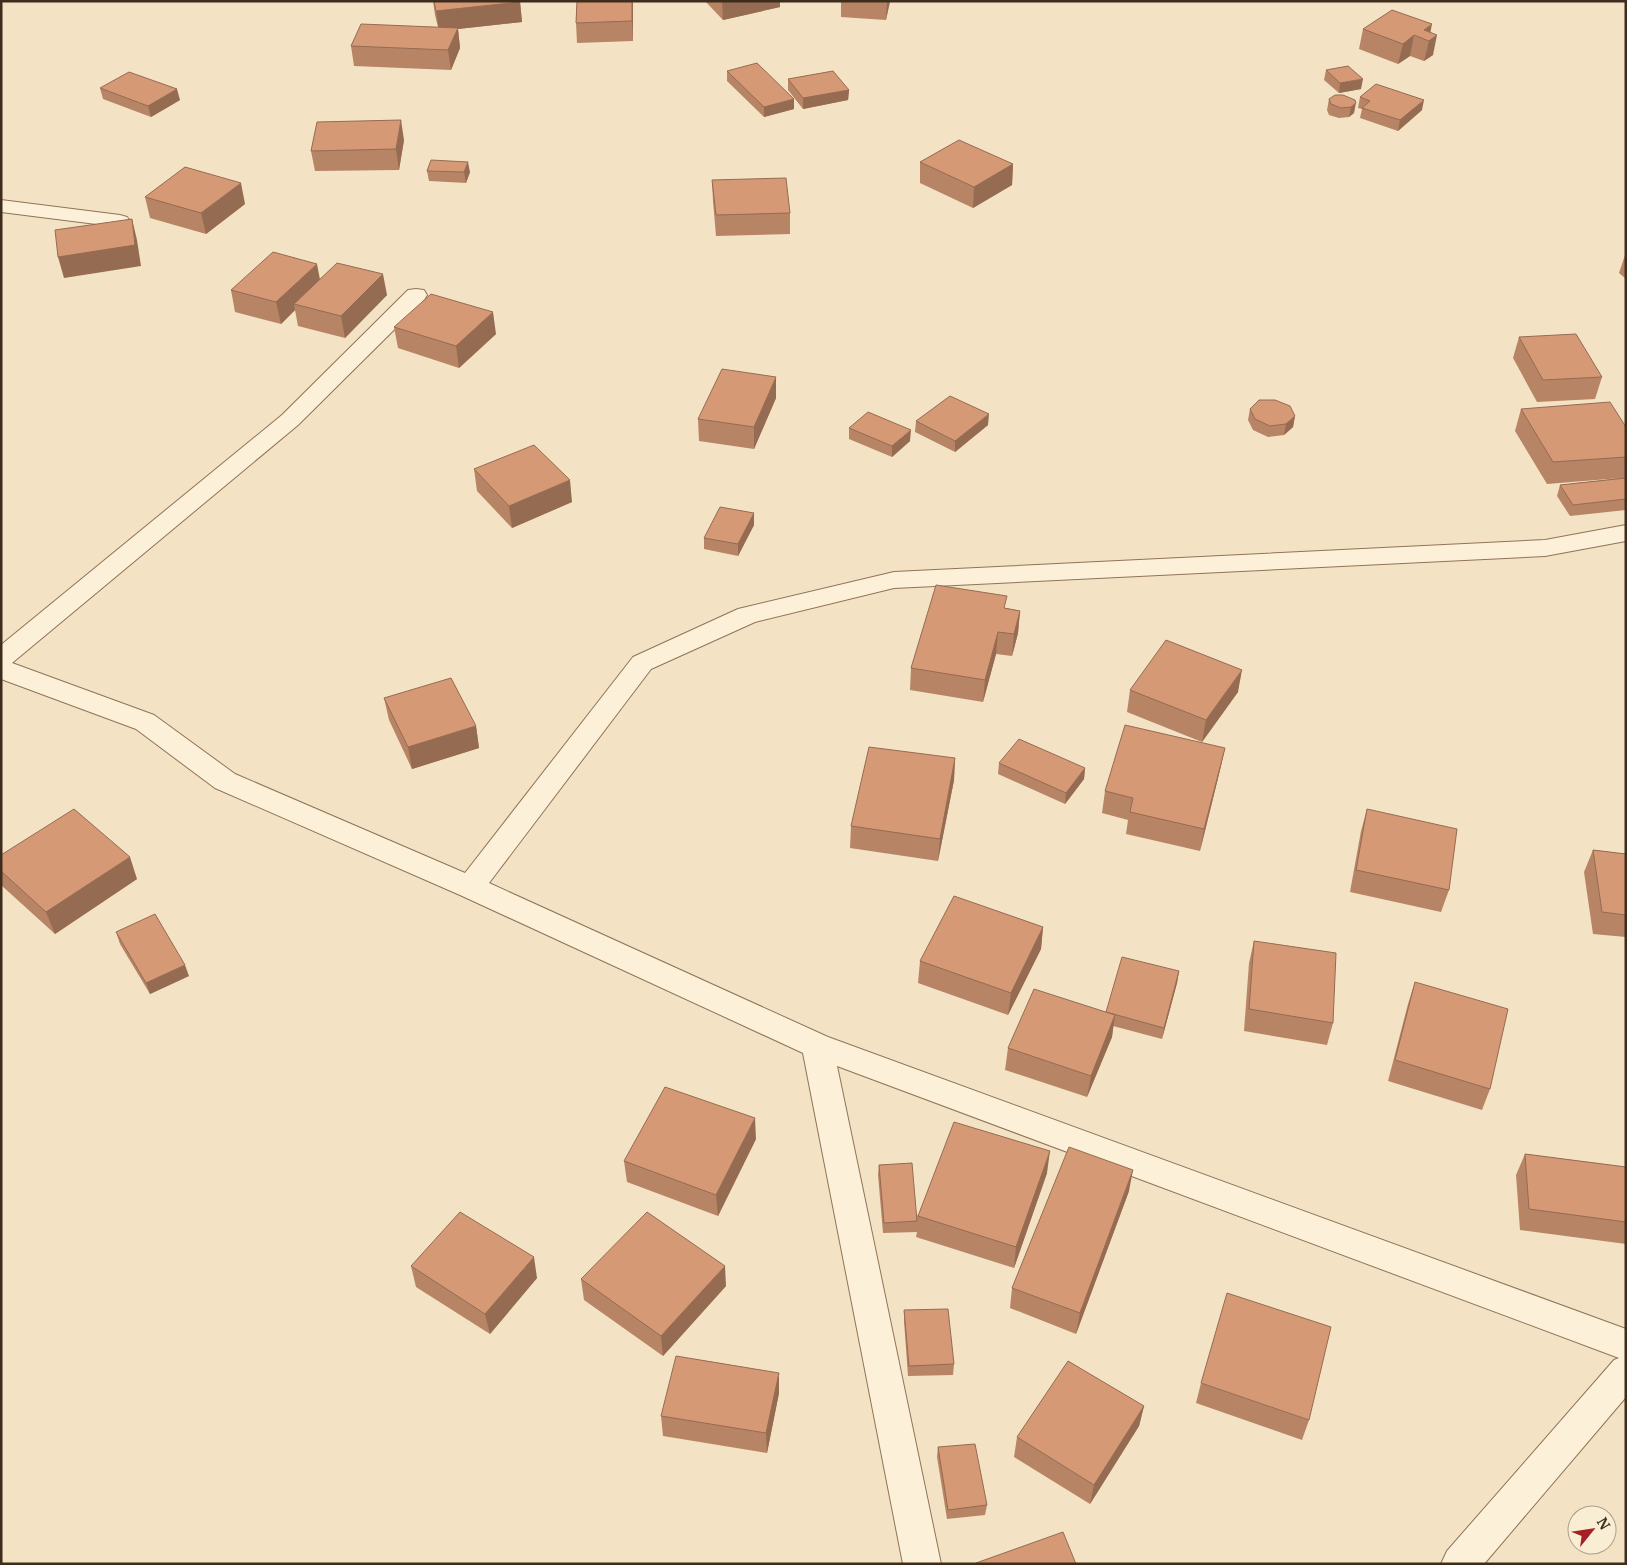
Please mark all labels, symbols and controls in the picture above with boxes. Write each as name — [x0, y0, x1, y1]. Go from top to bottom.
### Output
north arrow — [1567, 1505, 1617, 1555]
text: N — [1593, 1514, 1614, 1533]

